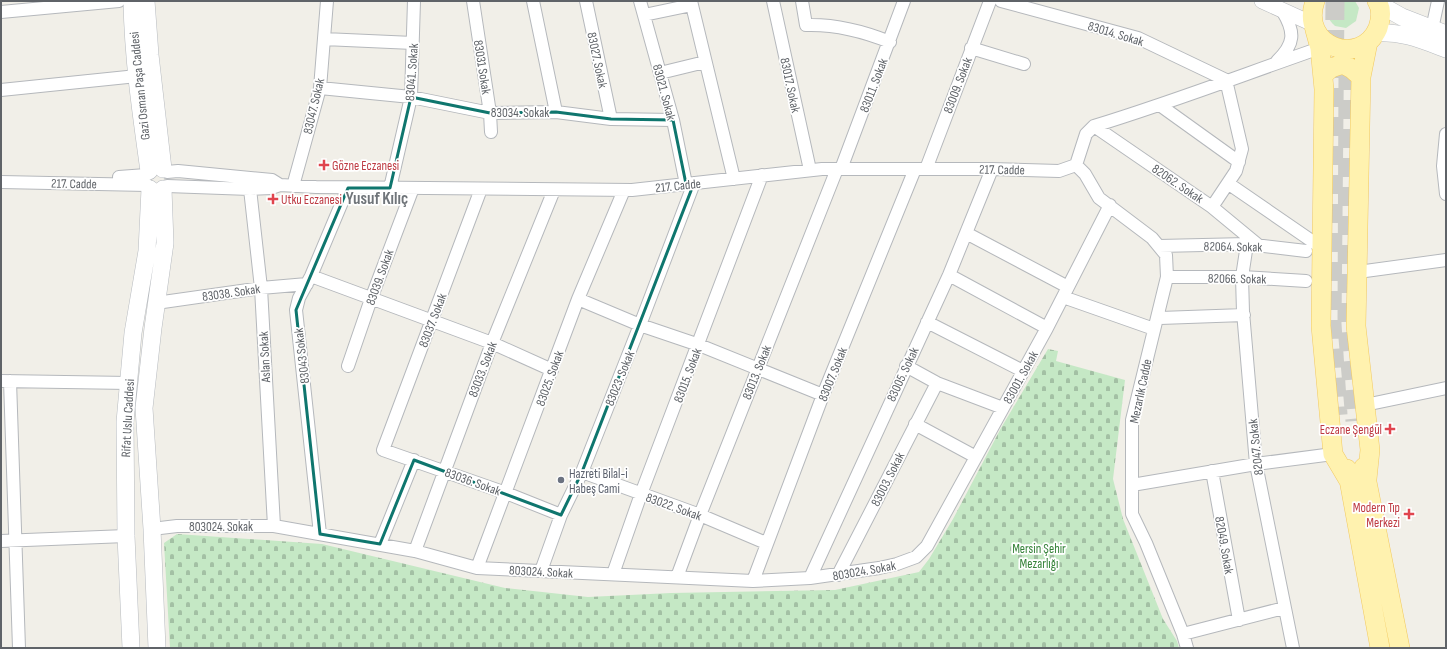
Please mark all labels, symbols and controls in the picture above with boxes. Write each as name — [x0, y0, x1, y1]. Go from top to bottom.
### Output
street label: 83014. Sokak — [1086, 18, 1145, 50]
street label: Gazi Osman Paşa Caddesi — [126, 31, 154, 141]
street label: 83027. Sokak — [583, 31, 611, 90]
street label: 83031 Sokak — [470, 39, 494, 96]
street label: 83041. Sokak — [402, 43, 422, 101]
street label: 83009. Sokak — [940, 55, 976, 116]
street label: 83017. Sokak — [776, 56, 804, 114]
street label: 83011. Sokak — [856, 56, 892, 115]
street label: 83021. Sokak — [649, 62, 679, 122]
street label: 83047. Sokak — [300, 77, 328, 136]
street label: 83034. Sokak — [491, 105, 549, 121]
place label: Gözne Eczanesi — [332, 158, 399, 174]
marker: Gözne Eczanesi — [319, 160, 329, 170]
street label: 82062. Sokak — [1149, 161, 1206, 207]
street label: 217. Cadde — [979, 162, 1025, 178]
street label: 217. Cadde — [51, 176, 97, 192]
street label: 217. Cadde — [655, 176, 702, 196]
district label: Yusuf Kılıç — [346, 189, 408, 209]
place label: Utku Eczanesi — [281, 192, 342, 208]
marker: Utku Eczanesi — [268, 194, 278, 204]
street label: 82064. Sokak — [1203, 238, 1263, 256]
street label: 83039. Sokak — [362, 247, 397, 307]
street label: 82066. Sokak — [1208, 270, 1266, 288]
street label: 83038. Sokak — [201, 281, 261, 305]
street label: 83037. Sokak — [415, 291, 451, 350]
street label: 83043 Sokak — [291, 327, 313, 385]
street label: Aslan Sokak — [256, 331, 274, 384]
street label: 83033. Sokak — [465, 339, 501, 399]
street label: 83013. Sokak — [739, 343, 775, 402]
street label: 83007. Sokak — [815, 345, 851, 404]
street label: 83005. Sokak — [883, 345, 922, 404]
street label: 83015. Sokak — [670, 346, 706, 405]
street label: 83025. Sokak — [533, 348, 567, 408]
street label: 83023. Sokak — [602, 348, 638, 408]
street label: 83001. Sokak — [1000, 348, 1042, 407]
street label: Mezarlık Cadde — [1126, 358, 1156, 425]
street label: Rifat Uslu Caddesi — [118, 379, 138, 458]
street label: 82047. Sokak — [1245, 418, 1267, 476]
place label: Eczane Şengül — [1320, 422, 1382, 438]
marker: Eczane Şengül — [1385, 424, 1395, 434]
street label: 83003. Sokak — [867, 450, 908, 509]
street label: 83036. Sokak — [443, 464, 503, 499]
place label: Hazreti Bilal-i Habeş Cami — [569, 466, 628, 497]
marker: Hazreti Bilal-i Habeş Cami — [556, 475, 566, 485]
street label: 83022. Sokak — [644, 489, 704, 524]
place label: Modern Tıp Merkezi — [1353, 500, 1400, 531]
marker: Modern Tıp Merkezi — [1403, 508, 1415, 520]
street label: 82049. Sokak — [1211, 515, 1237, 575]
street label: 803024. Sokak — [189, 519, 253, 535]
park label: Mersin Şehir Mezarlığı — [1012, 541, 1066, 572]
street label: 803024. Sokak — [831, 558, 897, 584]
street label: 803024. Sokak — [509, 562, 573, 582]

